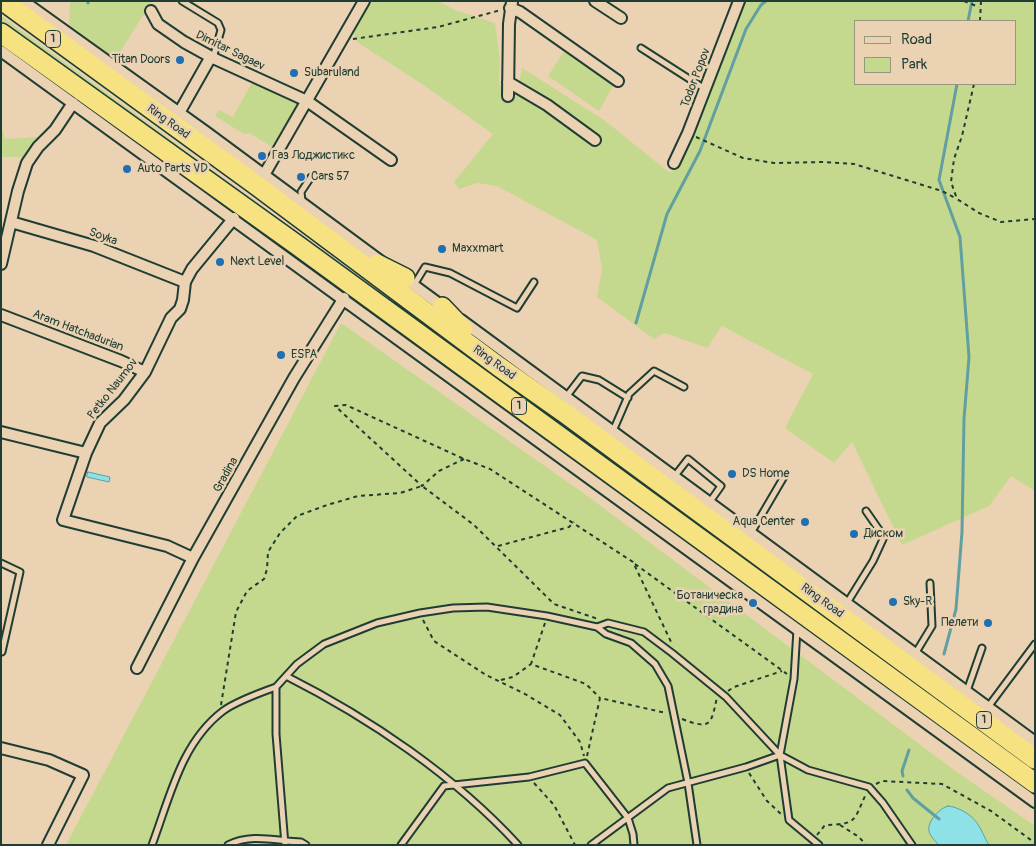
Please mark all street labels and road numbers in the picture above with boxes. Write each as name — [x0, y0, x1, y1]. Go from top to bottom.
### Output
street label: Dimitar Sagaev — [193, 28, 267, 74]
road number: 1 — [46, 30, 60, 48]
street label: Todor Popov — [678, 46, 714, 110]
street label: Ring Road — [144, 102, 192, 142]
street label: Soyka — [87, 225, 119, 249]
street label: Aram Hatchadurian — [31, 307, 125, 355]
street label: Ring Road — [470, 343, 518, 383]
street label: Petko Naumov — [85, 356, 141, 422]
road number: 1 — [512, 398, 526, 414]
street label: Gradina — [210, 455, 242, 495]
street label: Ring Road — [798, 581, 846, 621]
road number: 1 — [976, 712, 992, 728]

